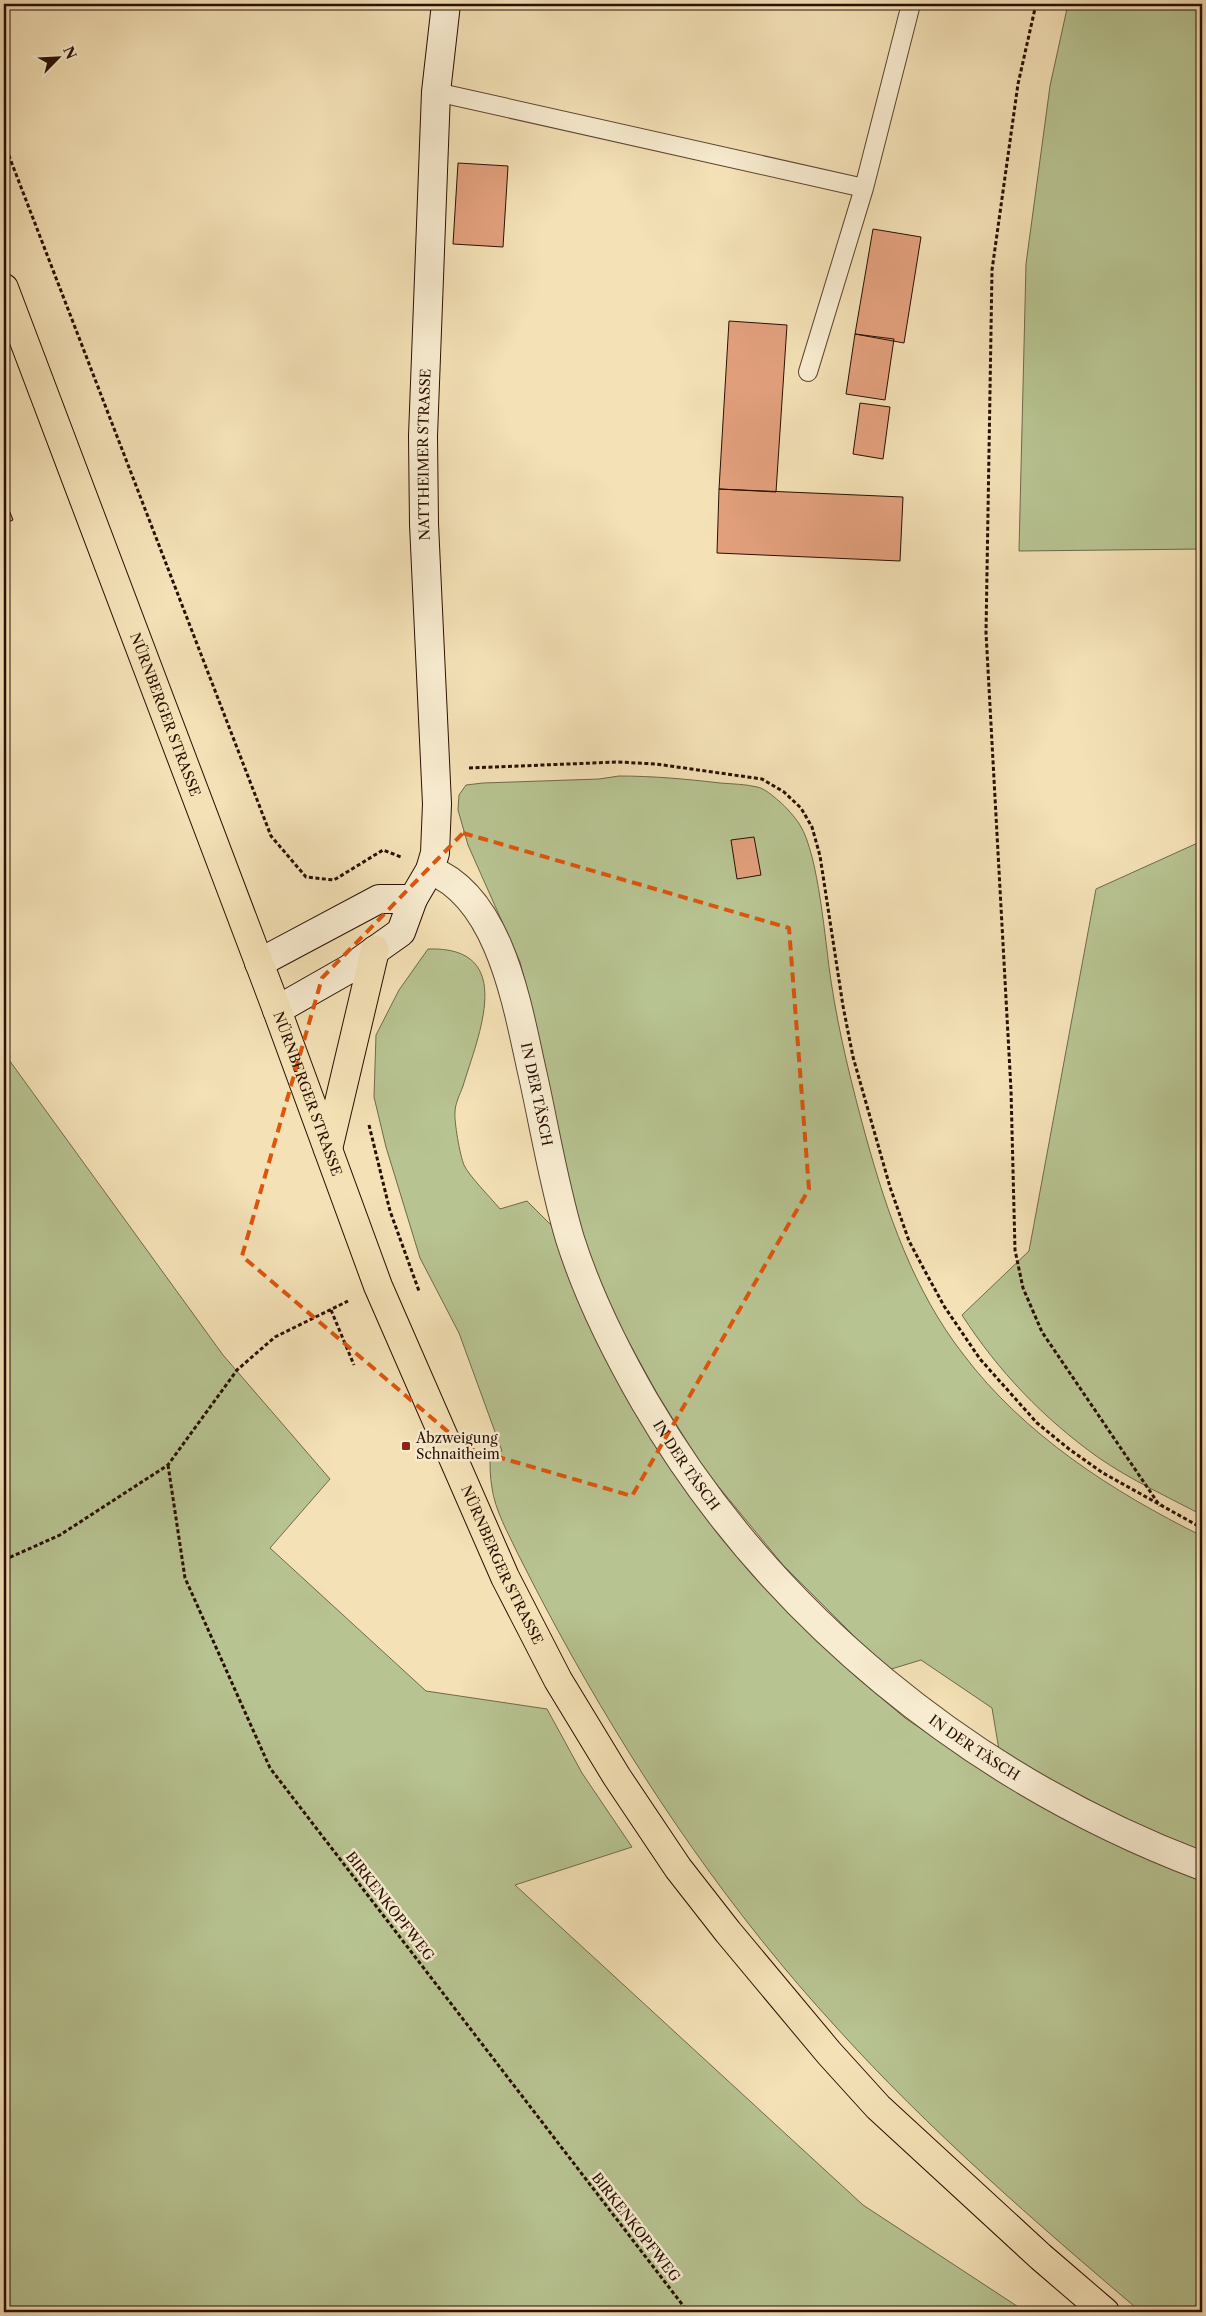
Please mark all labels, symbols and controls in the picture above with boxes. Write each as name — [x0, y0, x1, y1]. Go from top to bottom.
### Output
north arrow — [32, 32, 82, 82]
text: N — [59, 43, 81, 62]
street label: NATTHEIMER STRASSE — [414, 368, 435, 541]
street label: NÜRNBERGER STRASSE — [126, 630, 204, 799]
street label: NÜRNBERGER STRASSE — [269, 1009, 346, 1178]
street label: IN DER TÄSCH — [517, 1041, 556, 1148]
street label: IN DER TÄSCH — [649, 1417, 724, 1514]
place label: Abzweigung Schnaitheim — [415, 1429, 500, 1463]
marker: Abzweigung Schnaitheim — [400, 1440, 412, 1452]
street label: NÜRNBERGER STRASSE — [457, 1482, 547, 1648]
street label: IN DER TÄSCH — [925, 1711, 1023, 1784]
street label: BIRKENKOPFWEG — [342, 1848, 438, 1964]
street label: BIRKENKOPFWEG — [588, 2169, 684, 2285]

